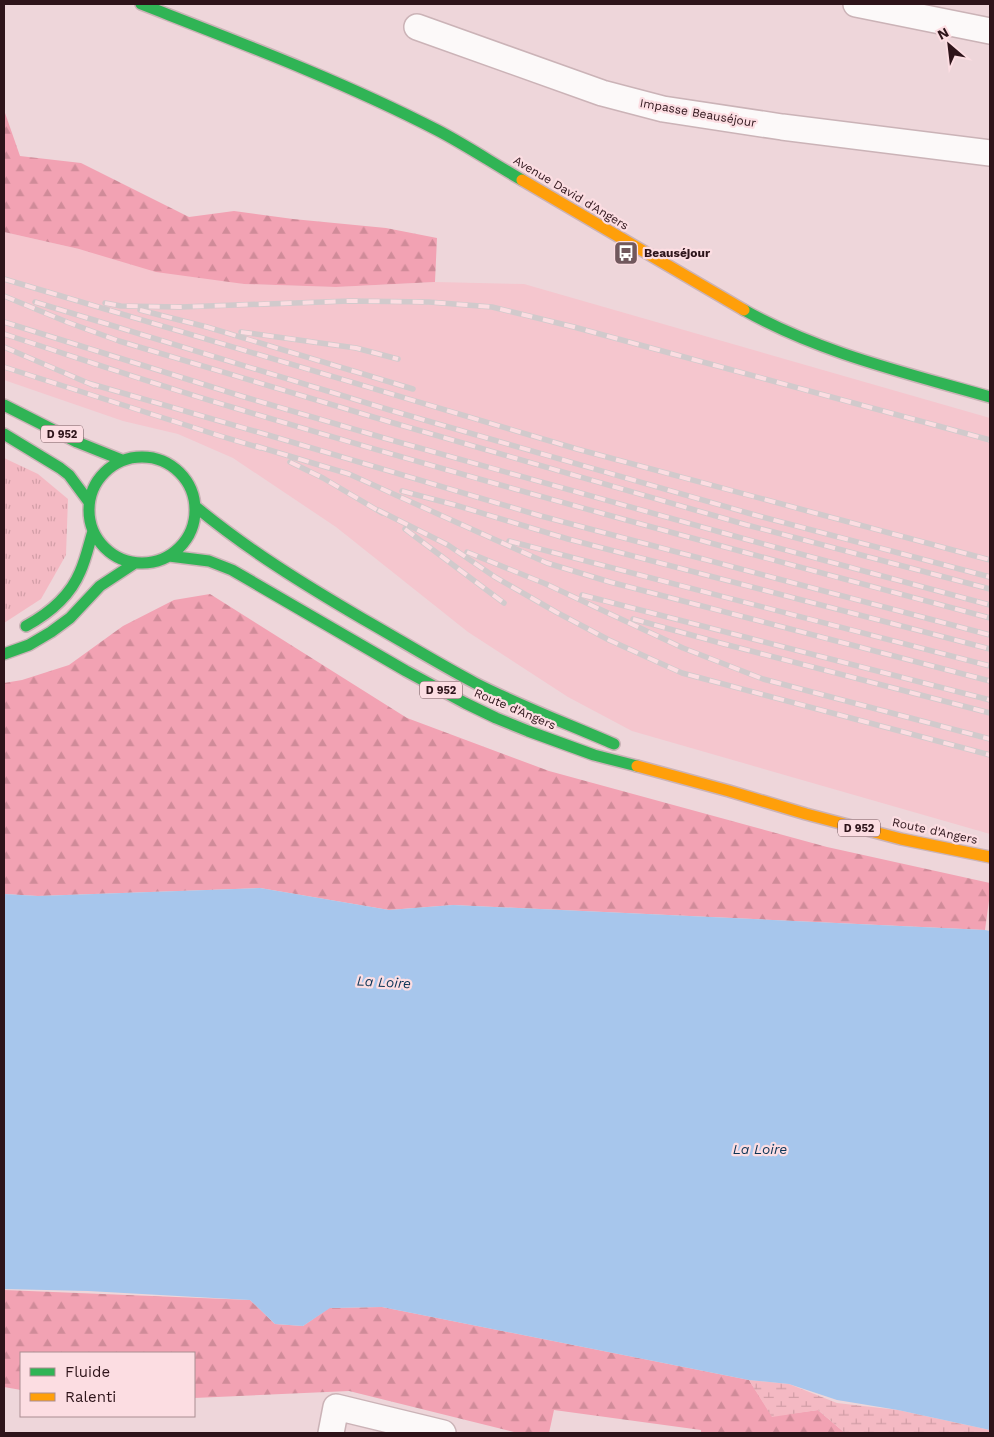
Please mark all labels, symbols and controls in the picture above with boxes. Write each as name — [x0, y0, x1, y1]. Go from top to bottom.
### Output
north arrow — [924, 20, 974, 70]
text: N — [935, 24, 951, 43]
street label: Impasse Beauséjour — [639, 96, 757, 130]
street label: Avenue David d'Angers — [511, 153, 631, 233]
bus stop icon: Beauséjour — [613, 240, 639, 266]
place label: Beauséjour — [644, 246, 711, 260]
road number: D 952 — [41, 426, 83, 442]
road number: D 952 — [420, 682, 462, 698]
street label: Route d'Angers — [472, 686, 558, 732]
street label: Route d'Angers — [891, 815, 979, 847]
road number: D 952 — [838, 820, 880, 836]
water label: La Loire — [356, 973, 412, 991]
water label: La Loire — [733, 1141, 787, 1157]
legend — [20, 1352, 195, 1417]
text: Fluide — [65, 1363, 110, 1381]
text: Ralenti — [65, 1388, 116, 1406]

